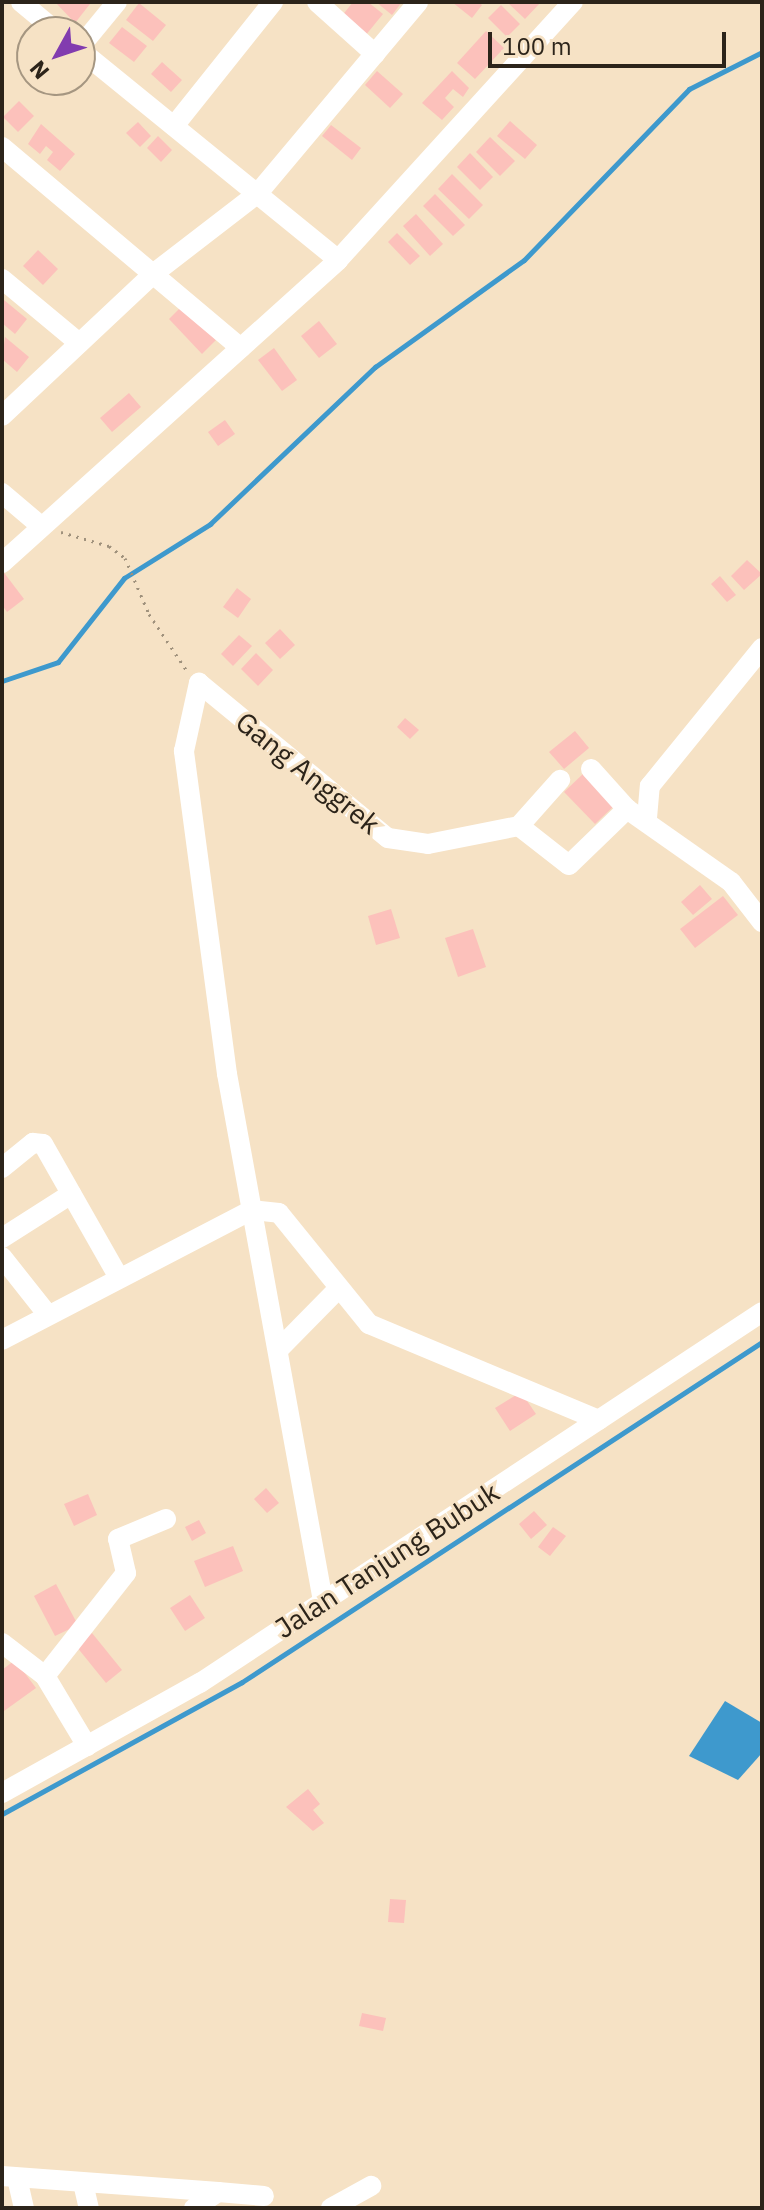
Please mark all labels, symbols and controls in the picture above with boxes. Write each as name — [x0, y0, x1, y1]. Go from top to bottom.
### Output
north arrow — [16, 16, 96, 96]
scale bar — [492, 16, 730, 66]
text: 100 m — [502, 30, 572, 62]
text: N — [23, 55, 55, 86]
street label: Gang Anggrek — [229, 705, 387, 841]
street label: Jalan Tanjung Bubuk — [269, 1475, 505, 1645]

